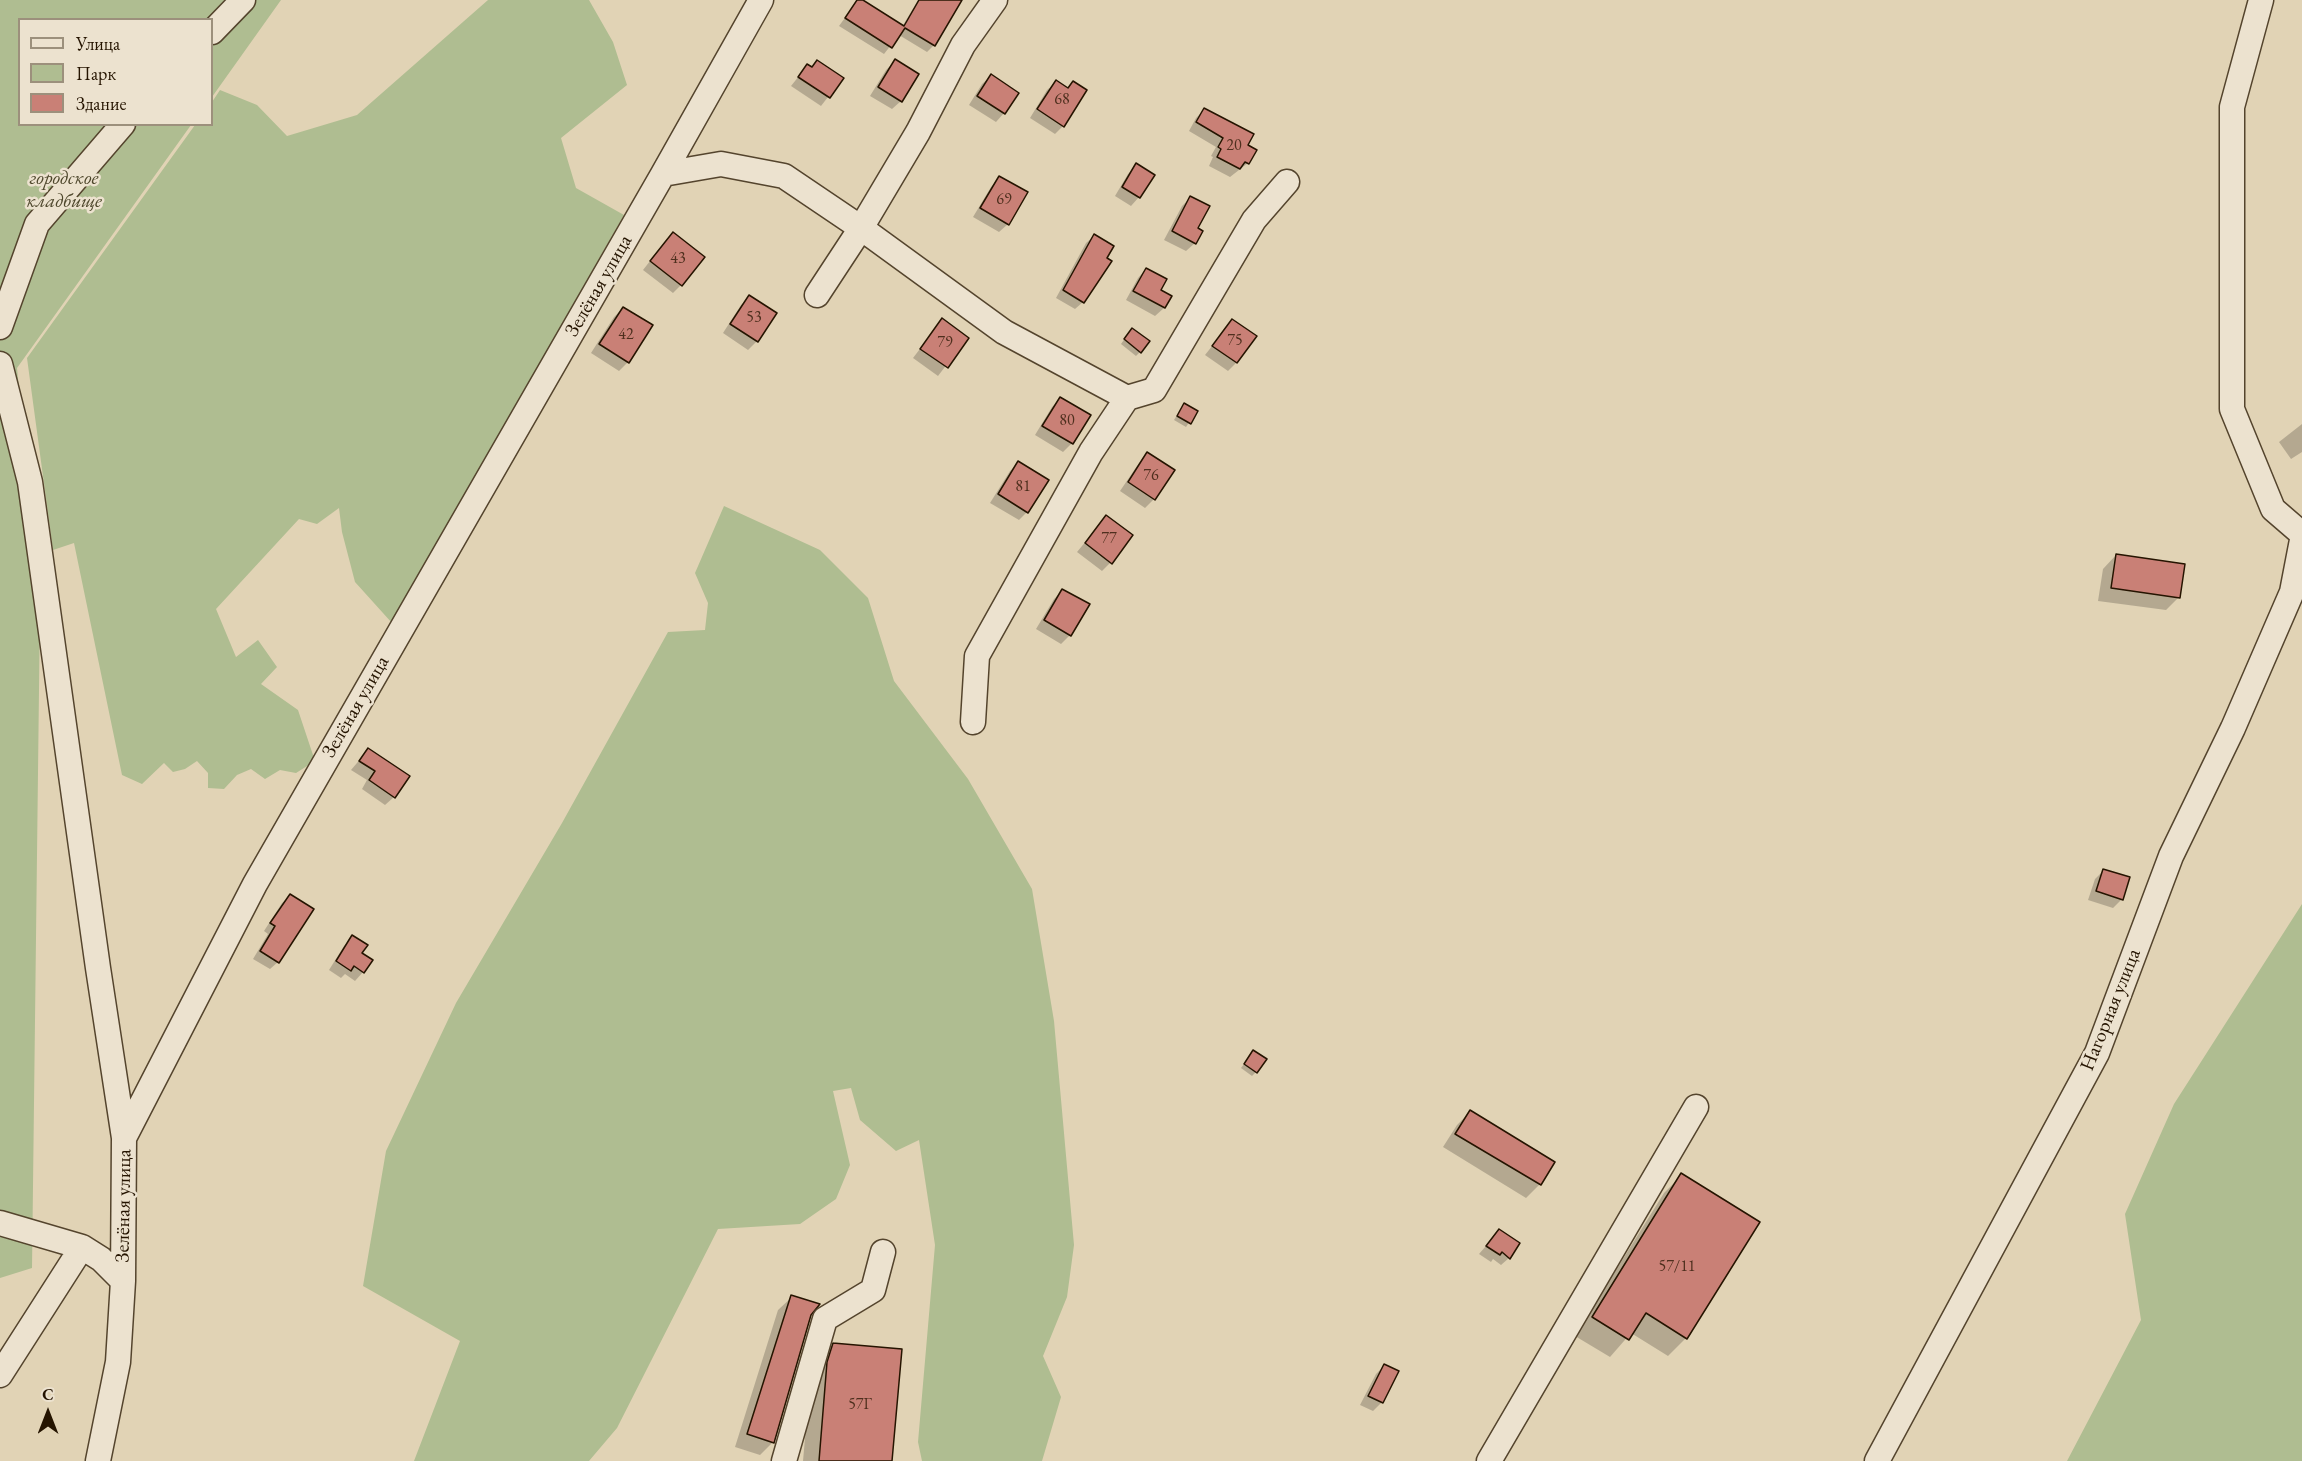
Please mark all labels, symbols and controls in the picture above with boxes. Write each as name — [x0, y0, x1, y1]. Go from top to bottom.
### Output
legend — [18, 18, 213, 126]
text: Улица — [76, 32, 120, 55]
text: Парк — [76, 62, 116, 85]
house number: 68 — [1054, 90, 1070, 110]
text: Здание — [76, 92, 126, 115]
house number: 20 — [1226, 136, 1242, 156]
park label: городское кладбище — [26, 167, 102, 214]
house number: 69 — [996, 190, 1012, 210]
street label: Зелёная улица — [560, 231, 638, 341]
house number: 43 — [670, 249, 686, 269]
house number: 53 — [746, 308, 762, 328]
house number: 42 — [618, 325, 634, 345]
house number: 75 — [1227, 331, 1243, 351]
house number: 79 — [937, 333, 953, 353]
house number: 80 — [1059, 411, 1075, 431]
house number: 76 — [1143, 466, 1159, 486]
house number: 81 — [1015, 477, 1031, 497]
house number: 77 — [1101, 529, 1117, 549]
street label: Зелёная улица — [317, 652, 395, 762]
street label: Нагорная улица — [2076, 945, 2146, 1075]
street label: Зелёная улица — [111, 1149, 137, 1263]
house number: 57/11 — [1658, 1257, 1696, 1277]
north arrow — [18, 1383, 78, 1443]
text: С — [42, 1384, 54, 1405]
house number: 57Г — [848, 1395, 872, 1415]

